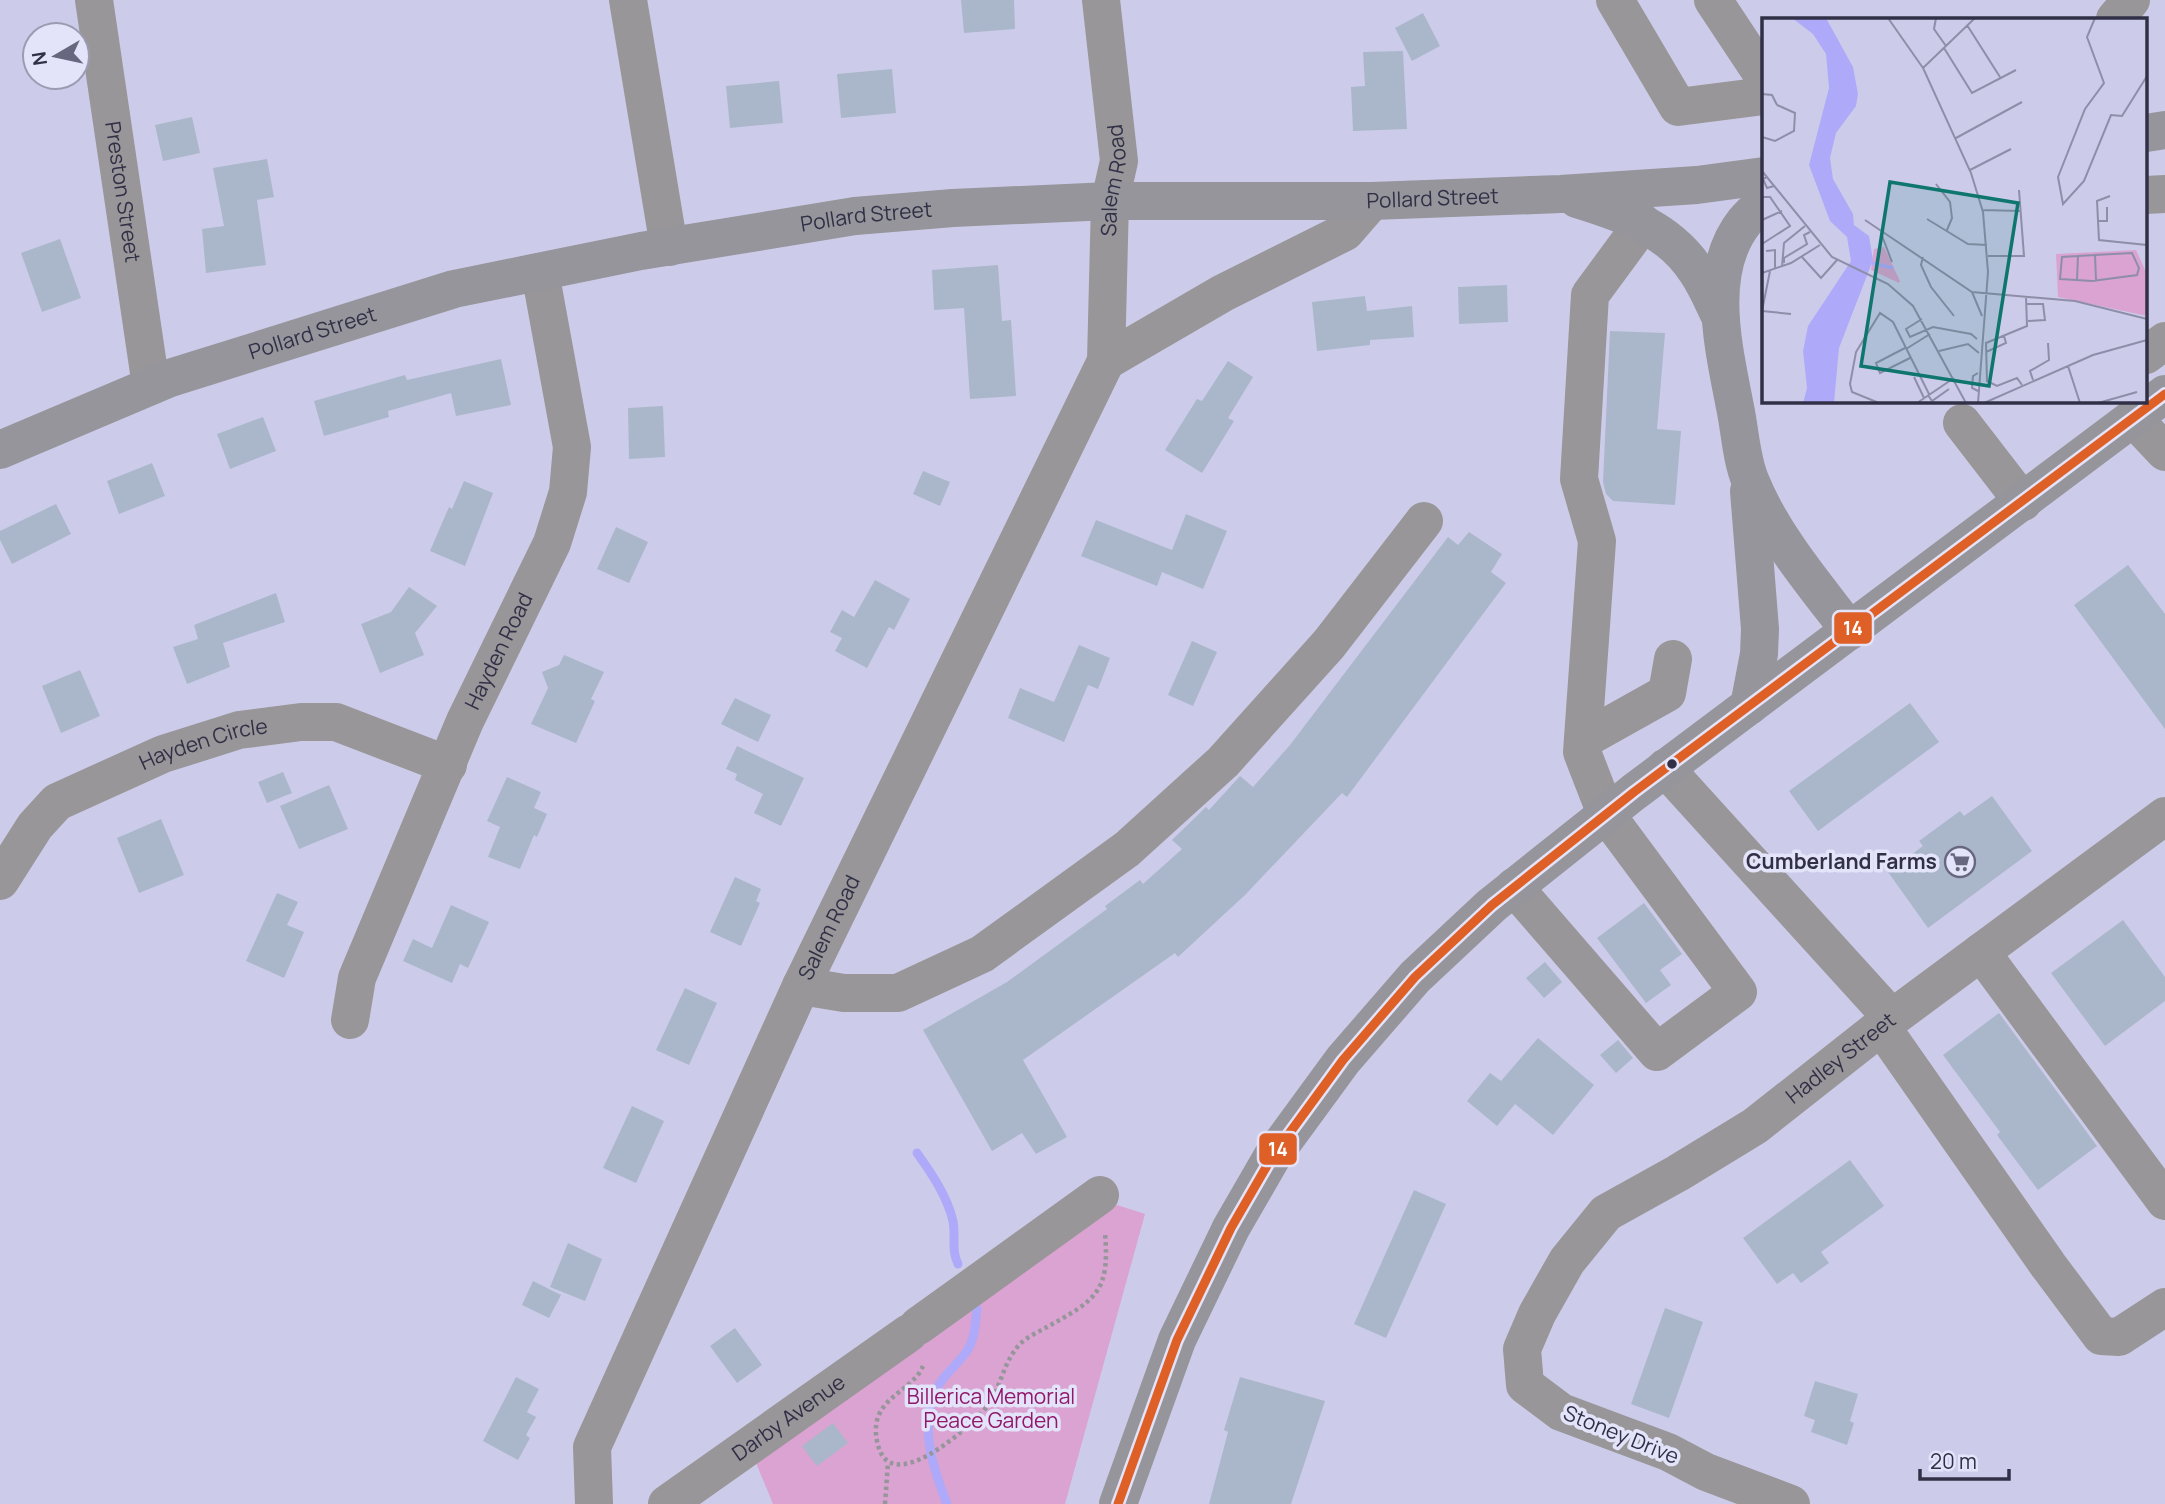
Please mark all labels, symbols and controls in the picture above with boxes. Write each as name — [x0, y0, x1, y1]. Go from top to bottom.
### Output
inset map — [1762, 18, 2148, 402]
north arrow — [21, 21, 91, 91]
text: N — [25, 50, 53, 67]
street label: Preston Street — [99, 119, 148, 264]
street label: Salem Road — [1094, 123, 1132, 237]
street label: Pollard Street — [1366, 181, 1499, 214]
street label: Pollard Street — [798, 195, 933, 238]
street label: Pollard Street — [245, 299, 380, 366]
street label: Hayden Road — [458, 588, 539, 714]
line badge: 14 — [1833, 611, 1873, 645]
text: 14 — [1843, 615, 1863, 641]
street label: Hayden Circle — [134, 711, 269, 776]
unlabelled marker — [1665, 757, 1679, 771]
supermarket icon: Cumberland Farms — [1943, 845, 1977, 879]
place label: Cumberland Farms — [1746, 847, 1937, 875]
street label: Salem Road — [791, 870, 866, 984]
street label: Hadley Street — [1780, 1005, 1901, 1109]
line badge: 14 — [1258, 1132, 1298, 1166]
text: 14 — [1268, 1136, 1288, 1162]
street label: Darby Avenue — [726, 1368, 850, 1467]
park label: Billerica Memorial Peace Garden — [907, 1382, 1075, 1434]
street label: Stoney Drive — [1559, 1398, 1683, 1470]
scale bar — [1920, 1438, 2009, 1482]
text: 20 m — [1930, 1447, 1977, 1475]

